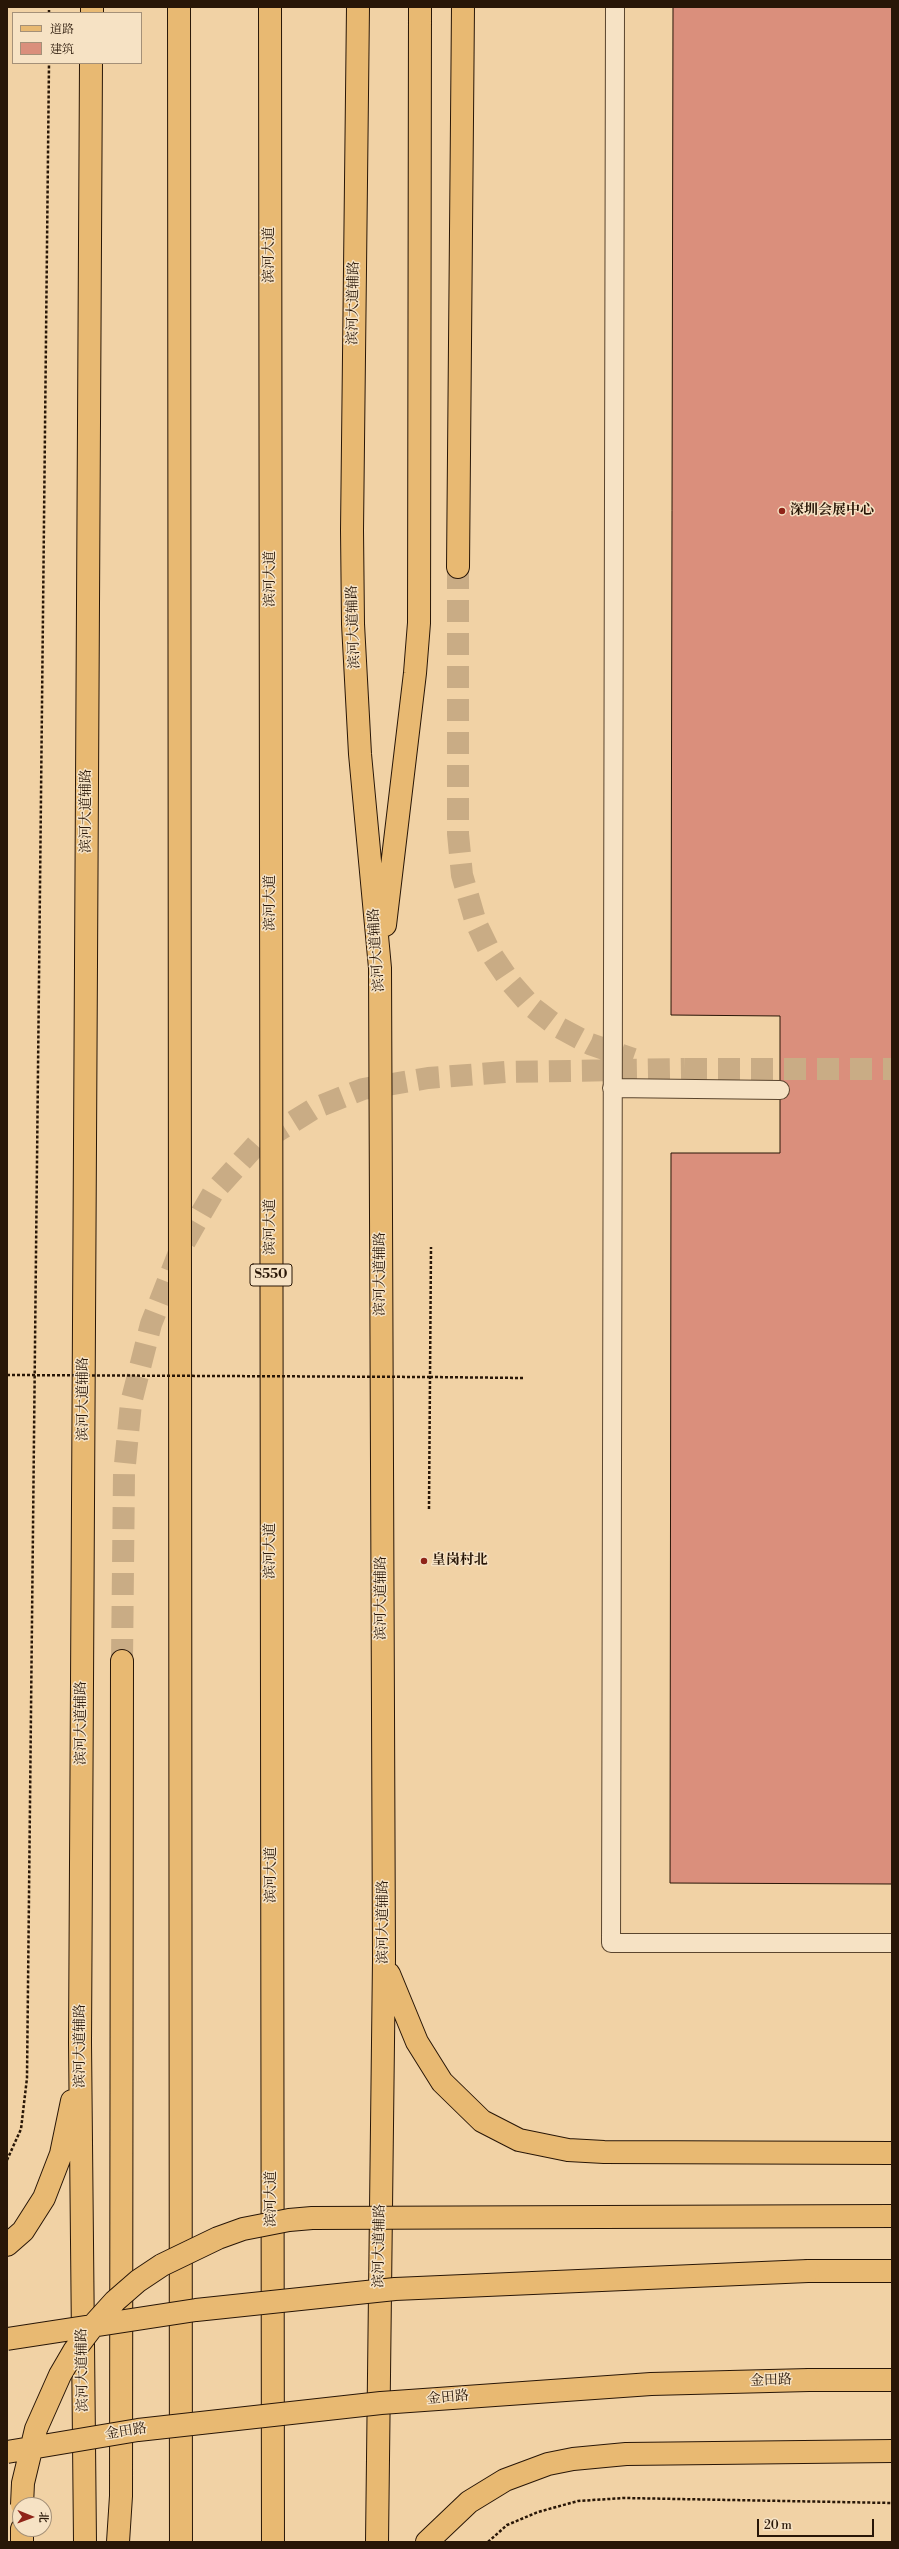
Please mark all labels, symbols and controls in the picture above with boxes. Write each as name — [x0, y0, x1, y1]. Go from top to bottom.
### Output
legend — [12, 12, 142, 64]
text: 道路 — [50, 22, 74, 37]
text: 建筑 — [50, 42, 74, 57]
street label: 滨河大道 — [262, 227, 278, 283]
street label: 滨河大道辅路 — [345, 261, 363, 345]
place label: 深圳会展中心 — [790, 503, 874, 519]
marker: 深圳会展中心 — [777, 506, 787, 516]
street label: 滨河大道 — [263, 551, 279, 607]
street label: 滨河大道辅路 — [344, 585, 364, 669]
street label: 滨河大道辅路 — [79, 769, 95, 853]
street label: 滨河大道 — [263, 875, 279, 931]
street label: 滨河大道辅路 — [366, 908, 388, 992]
street label: 滨河大道 — [263, 1199, 279, 1255]
street label: 滨河大道辅路 — [373, 1232, 389, 1316]
road number: S550 — [250, 1264, 292, 1286]
street label: 滨河大道辅路 — [76, 1357, 92, 1441]
street label: 滨河大道 — [263, 1523, 279, 1579]
place label: 皇岗村北 — [432, 1553, 488, 1569]
street label: 滨河大道辅路 — [374, 1556, 390, 1640]
marker: 皇岗村北 — [419, 1556, 429, 1566]
street label: 滨河大道辅路 — [74, 1681, 90, 1765]
street label: 滨河大道 — [264, 1847, 280, 1903]
street label: 滨河大道辅路 — [376, 1880, 392, 1964]
street label: 滨河大道辅路 — [73, 2004, 89, 2088]
street label: 滨河大道 — [264, 2171, 280, 2227]
street label: 滨河大道辅路 — [371, 2204, 389, 2288]
street label: 滨河大道辅路 — [74, 2328, 92, 2412]
street label: 金田路 — [750, 2372, 792, 2390]
street label: 金田路 — [426, 2388, 470, 2408]
street label: 金田路 — [104, 2420, 148, 2444]
north arrow — [12, 2497, 52, 2537]
scale bar — [759, 2511, 876, 2537]
text: 北 — [36, 2512, 50, 2523]
text: 20 m — [764, 2518, 792, 2533]

